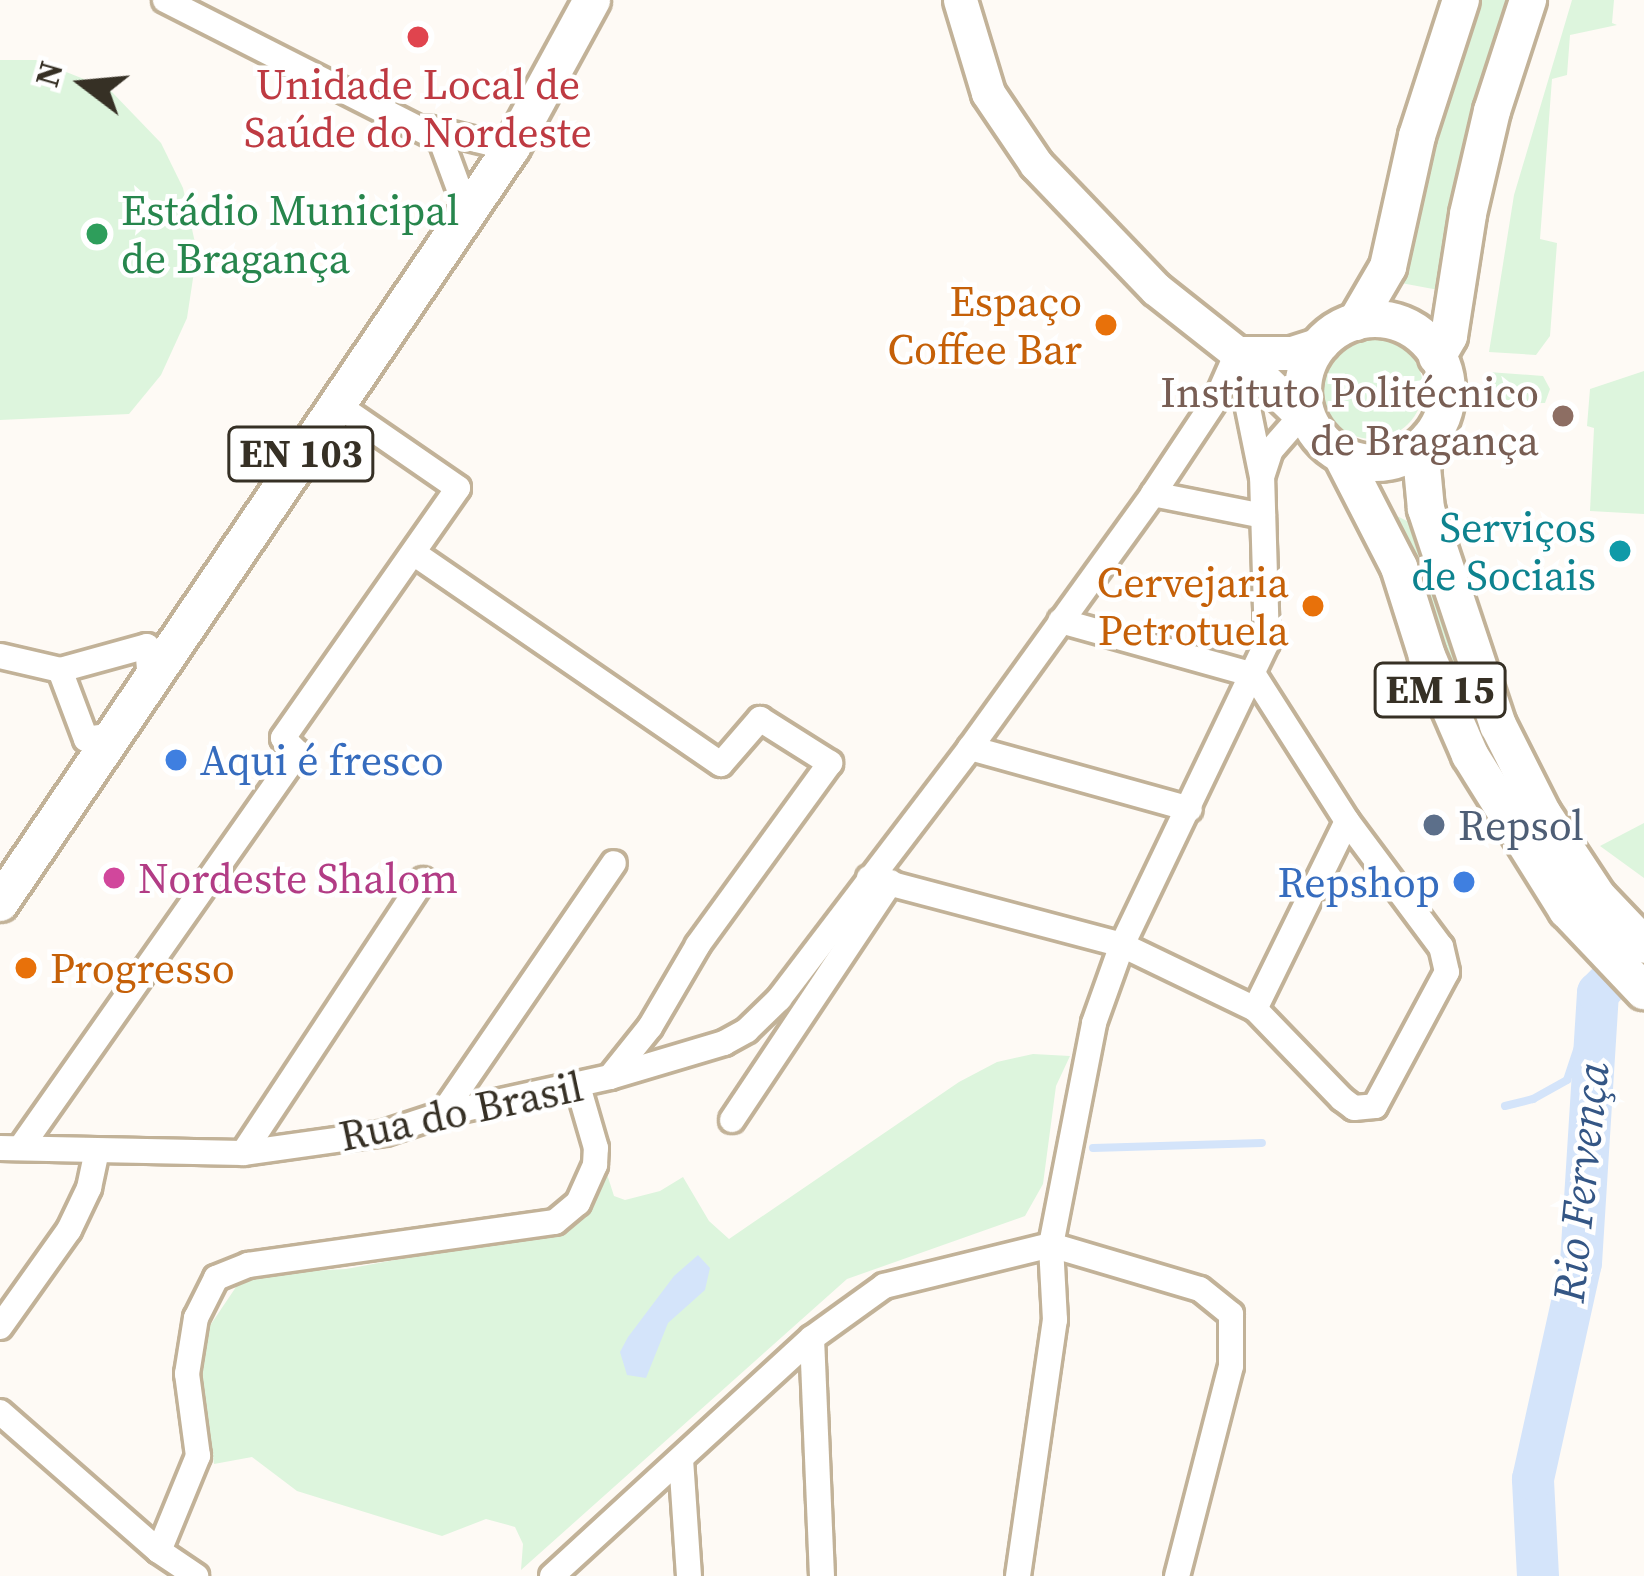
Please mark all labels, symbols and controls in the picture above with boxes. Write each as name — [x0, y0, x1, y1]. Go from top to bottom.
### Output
marker: Unidade Local de Saúde do Nordeste — [402, 21, 434, 53]
north arrow — [24, 24, 144, 144]
text: N — [24, 56, 74, 92]
place label: Unidade Local de Saúde do Nordeste — [244, 59, 592, 158]
place label: Estádio Municipal de Bragança — [121, 185, 459, 284]
marker: Estádio Municipal de Bragança — [84, 221, 110, 247]
place label: Espaço Coffee Bar — [887, 276, 1082, 374]
marker: Espaço Coffee Bar — [1093, 312, 1119, 338]
place label: Instituto Politécnico de Bragança — [1160, 367, 1539, 466]
marker: Instituto Politécnico de Bragança — [1550, 403, 1576, 429]
road number: EN 103 — [226, 421, 376, 487]
place label: Serviços de Sociais — [1411, 502, 1596, 600]
marker: Serviços de Sociais — [1607, 538, 1633, 564]
place label: Cervejaria Petrotuela — [1097, 557, 1289, 656]
marker: Cervejaria Petrotuela — [1300, 593, 1326, 619]
road number: EM 15 — [1371, 657, 1509, 723]
place label: Aqui é fresco — [200, 735, 444, 785]
marker: Aqui é fresco — [163, 747, 189, 773]
place label: Repsol — [1458, 800, 1584, 850]
marker: Repsol — [1421, 812, 1447, 838]
place label: Nordeste Shalom — [138, 853, 458, 903]
place label: Repshop — [1277, 857, 1440, 907]
marker: Nordeste Shalom — [101, 865, 127, 891]
marker: Repshop — [1451, 869, 1477, 895]
place label: Progresso — [50, 943, 235, 993]
marker: Progresso — [13, 955, 39, 981]
water label: Rio Fervença — [1542, 1059, 1620, 1305]
street label: Rua do Brasil — [335, 1061, 587, 1161]

